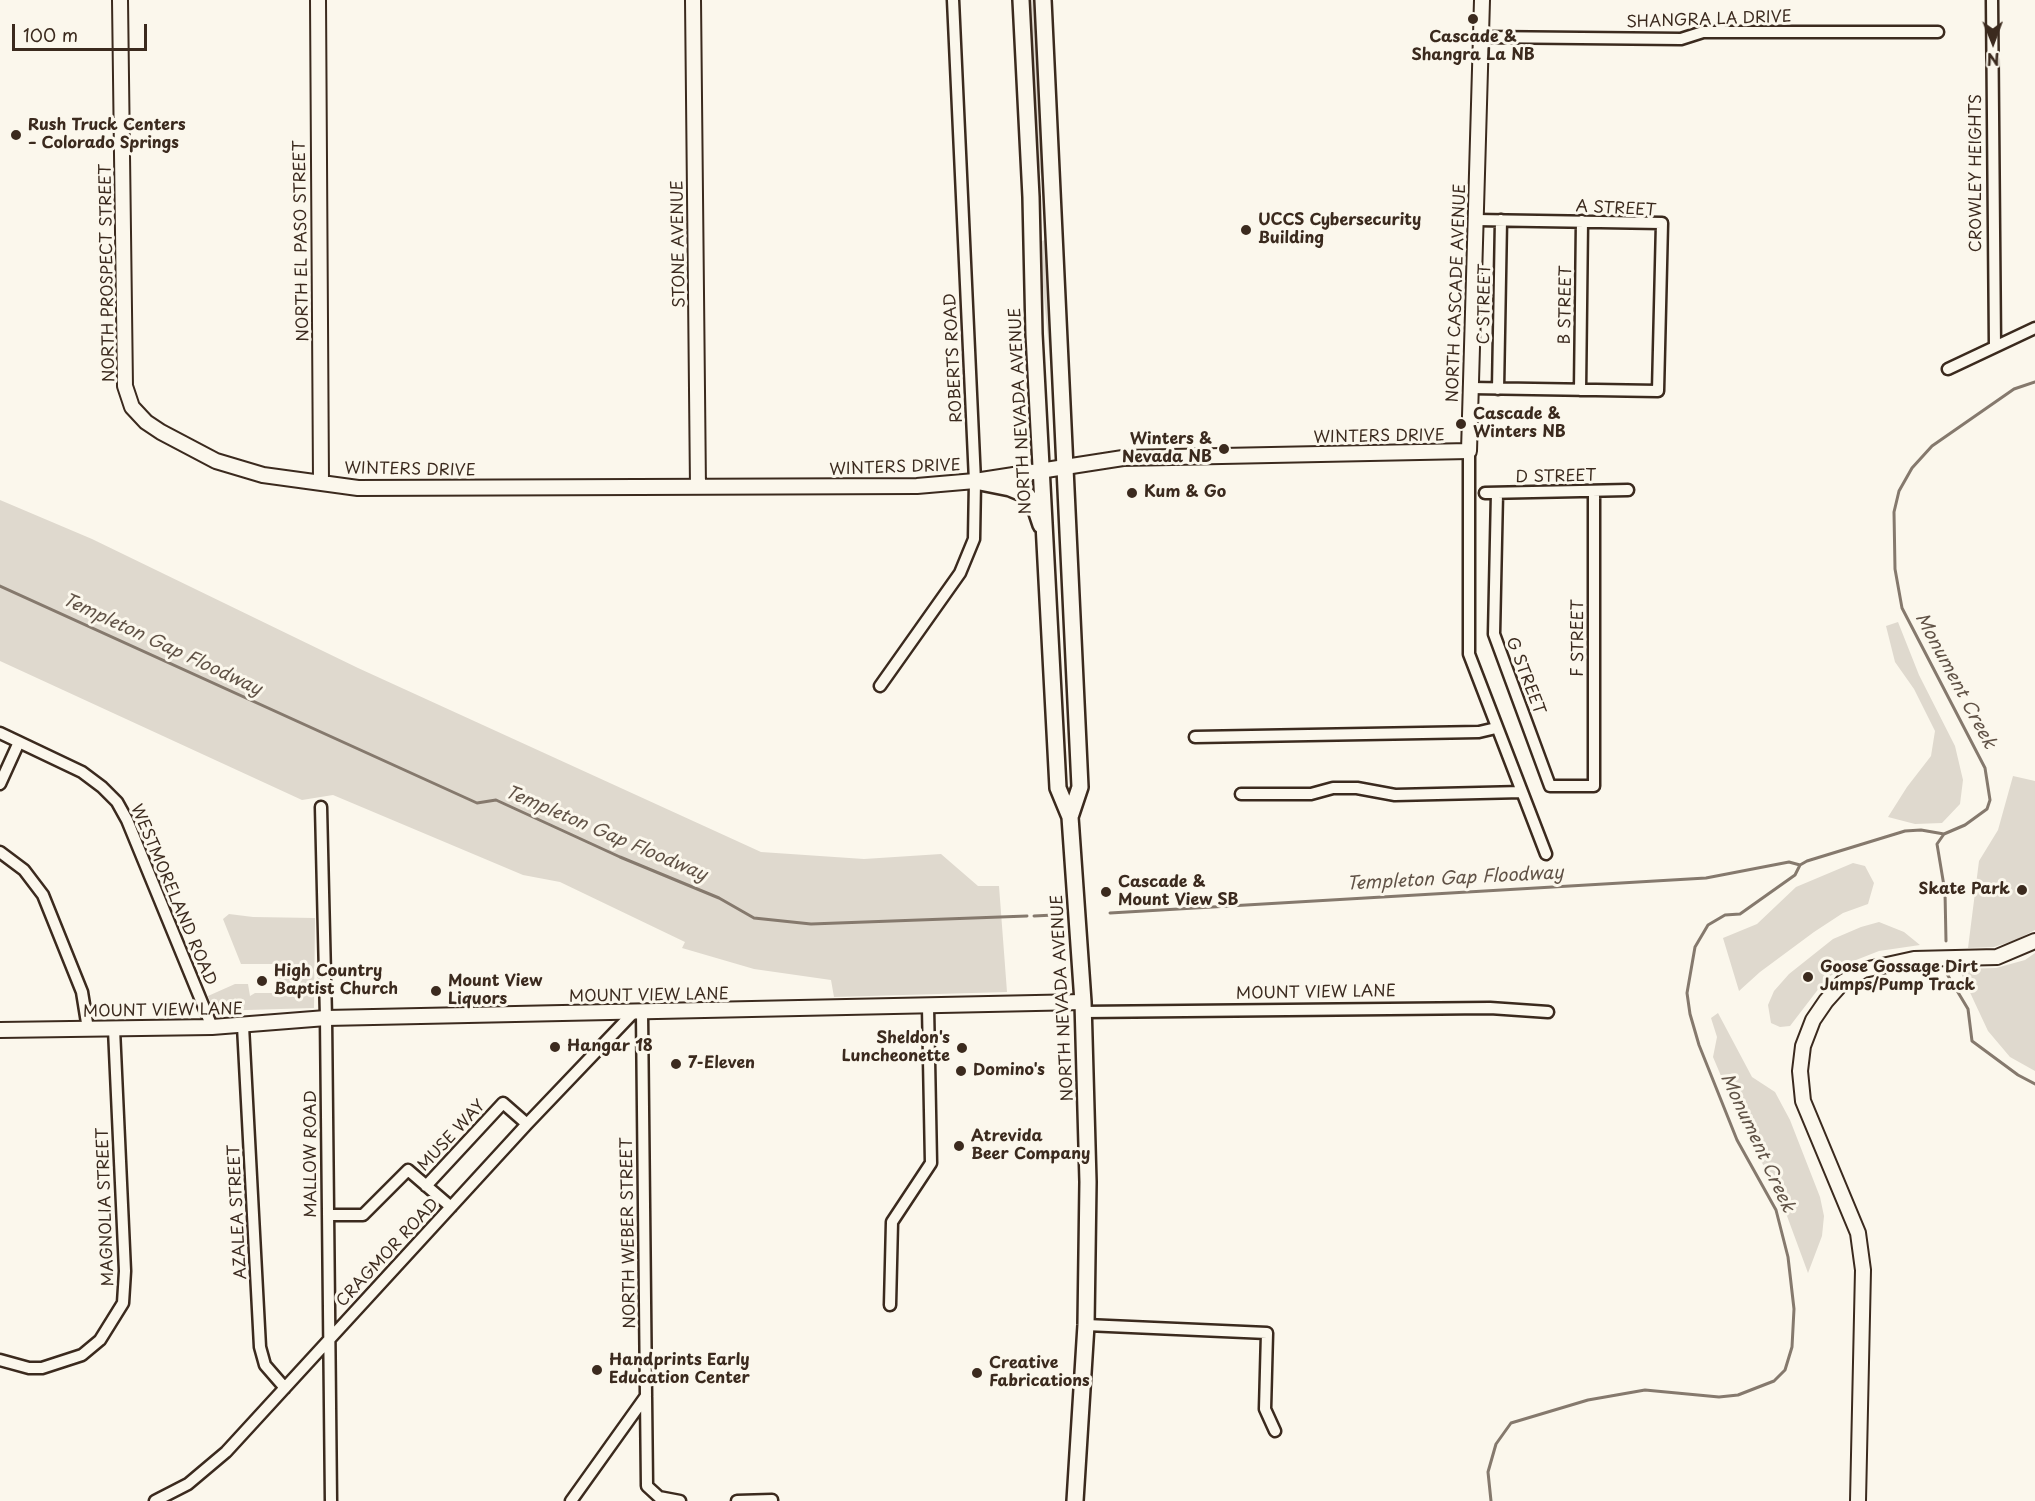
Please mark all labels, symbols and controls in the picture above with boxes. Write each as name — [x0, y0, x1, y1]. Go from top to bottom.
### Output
street label: SHANGRA LA DRIVE — [1626, 8, 1792, 32]
scale bar — [15, 12, 150, 50]
marker: Cascade & Shangra La NB — [1466, 12, 1480, 26]
north arrow — [1963, 12, 2023, 72]
text: 100 m — [23, 21, 78, 48]
place label: Cascade & Shangra La NB — [1411, 28, 1535, 66]
text: N — [1987, 48, 2000, 72]
street label: CROWLEY HEIGHTS — [1967, 94, 1987, 252]
place label: Rush Truck Centers – Colorado Springs — [28, 116, 186, 154]
marker: Rush Truck Centers – Colorado Springs — [9, 128, 23, 142]
street label: NORTH EL PASO STREET — [291, 140, 313, 342]
street label: NORTH PROSPECT STREET — [96, 164, 120, 382]
street label: STONE AVENUE — [668, 180, 690, 308]
street label: NORTH CASCADE AVENUE — [1444, 183, 1470, 403]
street label: A STREET — [1575, 197, 1657, 221]
place label: UCCS Cybersecurity Building — [1258, 211, 1421, 249]
marker: UCCS Cybersecurity Building — [1239, 223, 1253, 237]
street label: C STREET — [1475, 264, 1495, 344]
street label: B STREET — [1556, 265, 1576, 345]
street label: ROBERTS ROAD — [941, 293, 967, 423]
street label: NORTH NEVADA AVENUE — [1006, 307, 1036, 515]
place label: Cascade & Winters NB — [1473, 405, 1566, 443]
marker: Cascade & Winters NB — [1454, 417, 1468, 431]
street label: WINTERS DRIVE — [1313, 426, 1445, 448]
place label: Winters & Nevada NB — [1122, 430, 1212, 468]
marker: Winters & Nevada NB — [1217, 442, 1231, 456]
street label: WINTERS DRIVE — [829, 456, 961, 480]
street label: WINTERS DRIVE — [344, 459, 476, 481]
street label: D STREET — [1515, 467, 1597, 487]
place label: Kum & Go — [1144, 483, 1226, 503]
marker: Kum & Go — [1125, 486, 1139, 500]
water label: Templeton Gap Floodway — [59, 589, 265, 701]
street label: F STREET — [1569, 599, 1589, 677]
water label: Monument Creek — [1910, 609, 2000, 753]
street label: G STREET — [1501, 634, 1549, 718]
water label: Templeton Gap Floodway — [502, 782, 710, 886]
street label: WESTMORELAND ROAD — [126, 801, 220, 989]
water label: Templeton Gap Floodway — [1346, 863, 1564, 895]
place label: Cascade & Mount View SB — [1118, 873, 1239, 911]
place label: Skate Park — [1919, 880, 2010, 900]
marker: Skate Park — [2015, 883, 2029, 897]
marker: Cascade & Mount View SB — [1099, 885, 1113, 899]
street label: NORTH NEVADA AVENUE — [1048, 894, 1078, 1102]
place label: Goose Gossage Dirt Jumps/Pump Track — [1820, 958, 1978, 996]
place label: High Country Baptist Church — [274, 962, 398, 1000]
marker: Goose Gossage Dirt Jumps/Pump Track — [1801, 970, 1815, 984]
place label: Mount View Liquors — [448, 972, 542, 1010]
marker: High Country Baptist Church — [255, 974, 269, 988]
street label: MOUNT VIEW LANE — [1236, 982, 1396, 1004]
marker: Mount View Liquors — [429, 984, 443, 998]
street label: MOUNT VIEW LANE — [569, 985, 729, 1007]
street label: MOUNT VIEW LANE — [83, 1000, 243, 1022]
place label: Sheldon's Luncheonette — [842, 1029, 950, 1067]
place label: Hangar 18 — [567, 1037, 653, 1057]
marker: Hangar 18 — [548, 1040, 562, 1054]
marker: Sheldon's Luncheonette — [955, 1041, 969, 1055]
place label: 7-Eleven — [688, 1054, 755, 1074]
marker: 7-Eleven — [669, 1057, 683, 1071]
place label: Domino's — [973, 1061, 1045, 1081]
marker: Domino's — [954, 1064, 968, 1078]
water label: Monument Creek — [1715, 1070, 1799, 1216]
street label: MALLOW ROAD — [302, 1090, 322, 1218]
street label: MUSE WAY — [414, 1096, 490, 1176]
street label: MAGNOLIA STREET — [94, 1127, 118, 1287]
place label: Atrevida Beer Company — [971, 1127, 1090, 1165]
street label: NORTH WEBER STREET — [618, 1137, 640, 1329]
marker: Atrevida Beer Company — [952, 1139, 966, 1153]
street label: AZALEA STREET — [225, 1144, 251, 1280]
street label: CRAGMOR ROAD — [333, 1195, 443, 1311]
place label: Handprints Early Education Center — [609, 1351, 750, 1389]
place label: Creative Fabrications — [989, 1354, 1090, 1392]
marker: Handprints Early Education Center — [590, 1363, 604, 1377]
marker: Creative Fabrications — [970, 1366, 984, 1380]

